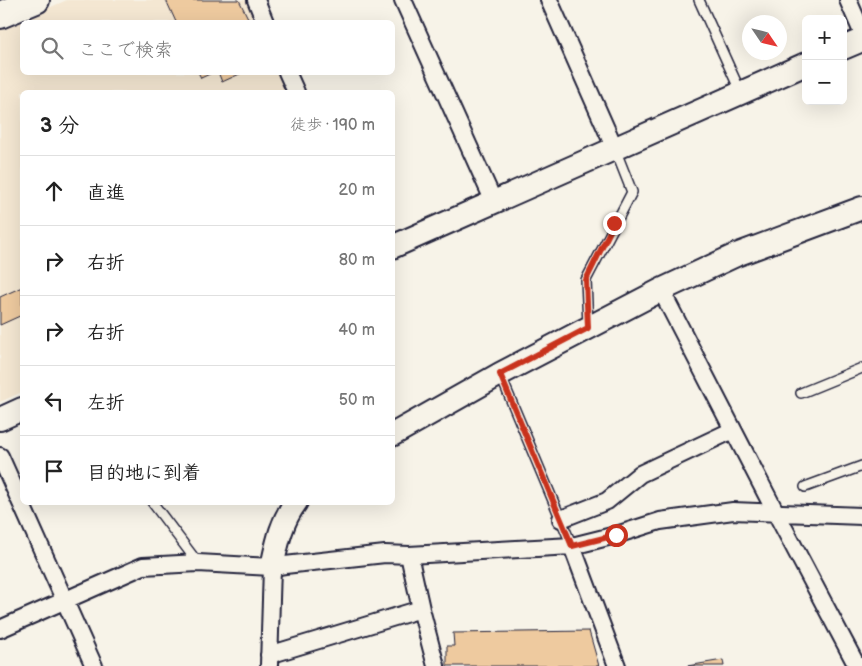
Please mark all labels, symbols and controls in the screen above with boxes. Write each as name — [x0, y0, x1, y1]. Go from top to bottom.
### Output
north arrow — [742, 15, 787, 60]
map controls — [802, 15, 847, 105]
button: + — [802, 15, 847, 60]
search box — [20, 20, 395, 75]
icon: search — [38, 34, 66, 62]
text: ここで検索 — [78, 39, 173, 62]
button: − — [802, 60, 847, 105]
text: 3 分 — [40, 113, 79, 138]
text: 徒歩 · 190 m — [290, 116, 375, 135]
icon: ahead — [40, 177, 68, 205]
text: 20 m — [339, 181, 375, 200]
text: 直進 — [87, 182, 125, 205]
route end — [603, 212, 626, 235]
icon: right — [40, 247, 68, 275]
text: 80 m — [339, 251, 375, 270]
text: 右折 — [87, 252, 125, 275]
icon: right — [40, 317, 68, 345]
text: 40 m — [338, 321, 375, 340]
text: 右折 — [87, 322, 125, 345]
icon: left — [40, 387, 68, 415]
text: 50 m — [339, 391, 375, 410]
text: 左折 — [87, 392, 125, 415]
icon: arrive — [40, 457, 68, 485]
text: 目的地に到着 — [87, 462, 201, 485]
route start — [605, 524, 628, 547]

